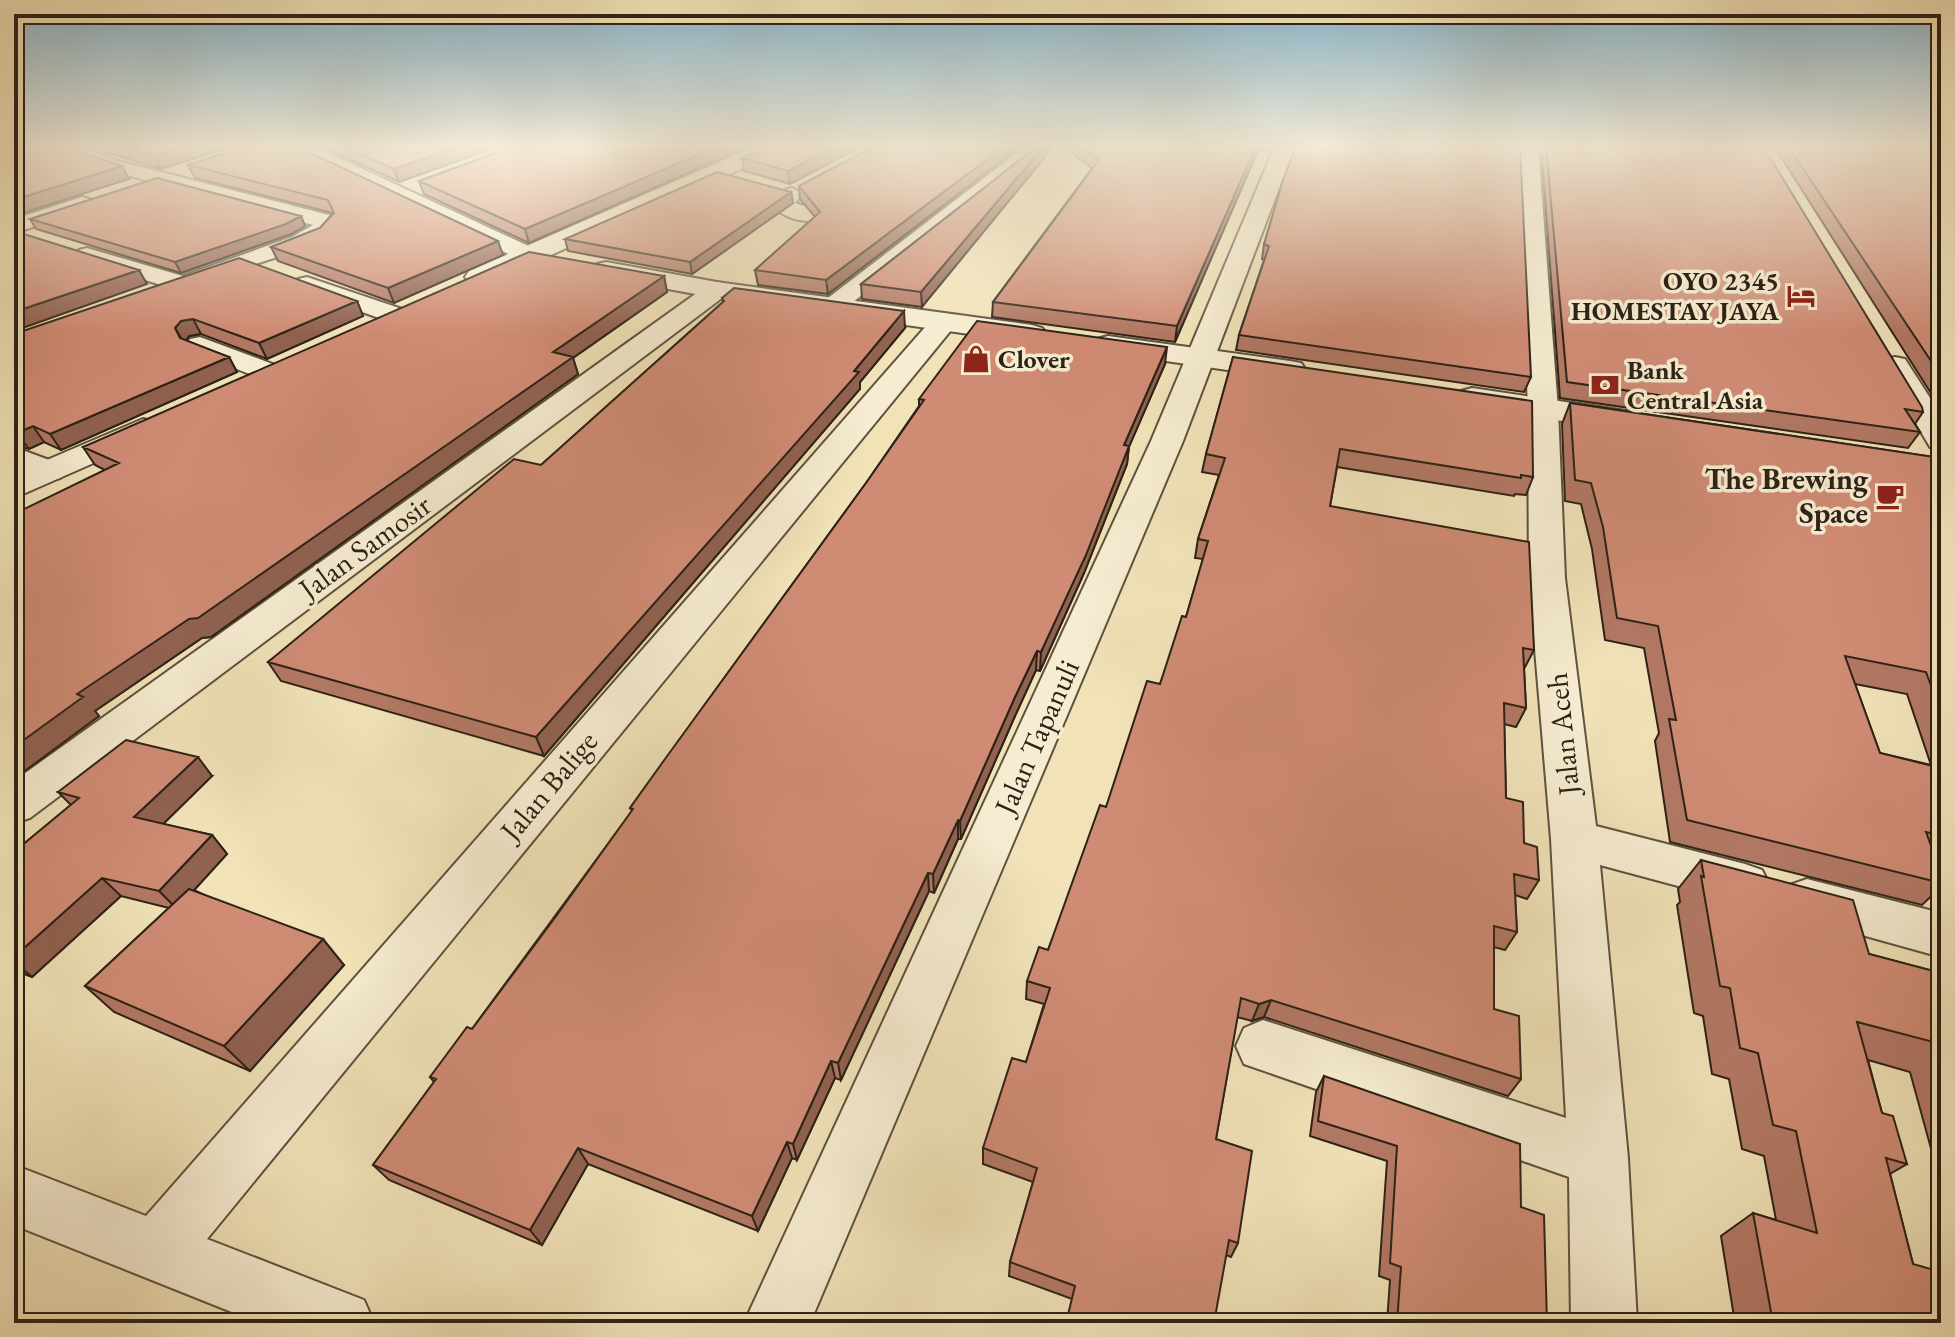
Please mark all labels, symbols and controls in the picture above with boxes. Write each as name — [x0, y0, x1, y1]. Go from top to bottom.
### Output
place label: OYO 2345 HOMESTAY JAYA — [1571, 264, 1779, 328]
hotel icon: OYO 2345 HOMESTAY JAYA — [1786, 281, 1816, 311]
place label: Clover — [998, 342, 1070, 376]
shop icon: Clover — [961, 344, 991, 374]
place label: Bank Central Asia — [1627, 353, 1764, 417]
bank icon: Bank Central Asia — [1590, 370, 1620, 400]
place label: The Brewing Space — [1704, 459, 1869, 532]
cafe icon: The Brewing Space — [1875, 481, 1905, 511]
street label: Jalan Samosir — [288, 485, 439, 609]
street label: Jalan Tapanuli — [984, 653, 1088, 823]
street label: Jalan Aceh — [1537, 671, 1589, 800]
street label: Jalan Balige — [489, 723, 606, 851]

